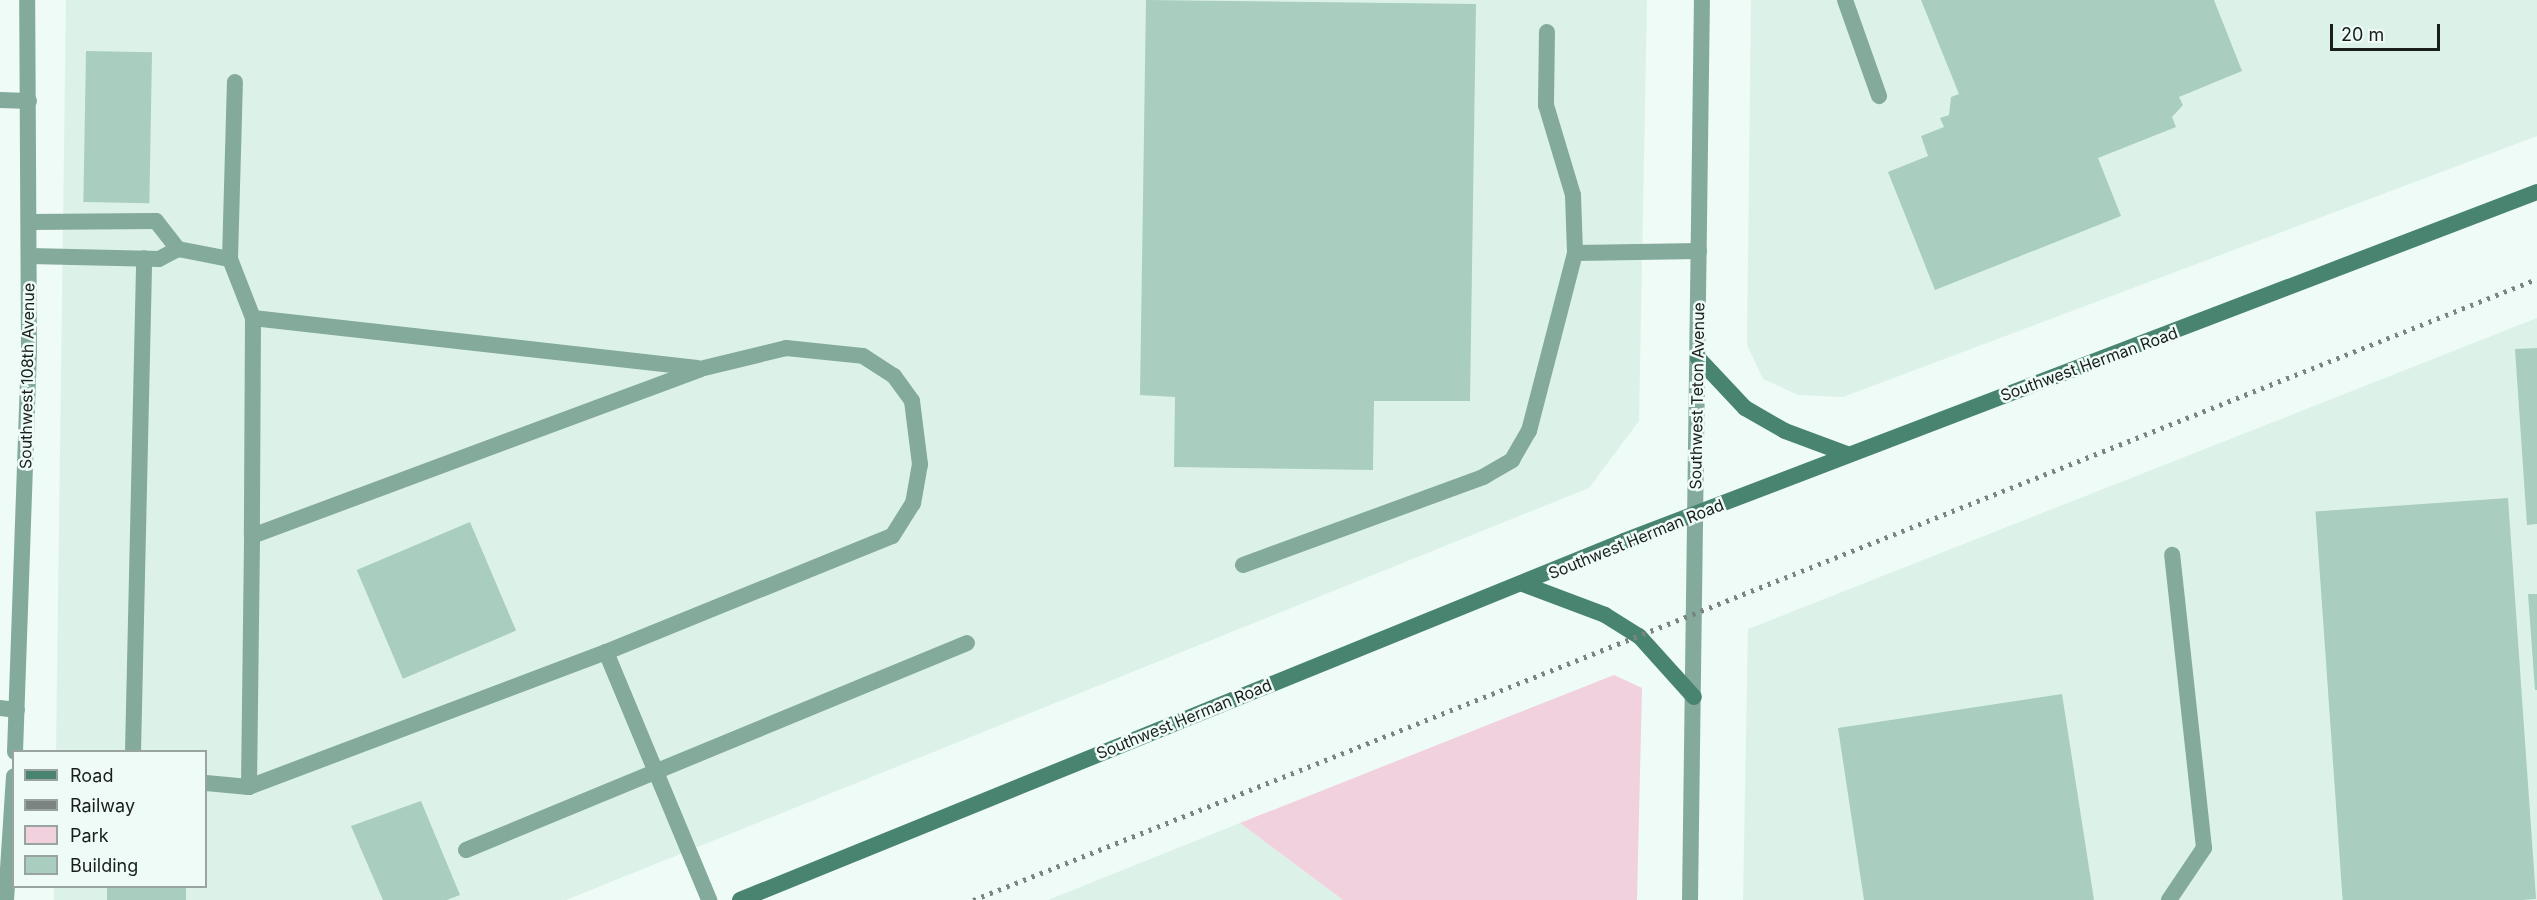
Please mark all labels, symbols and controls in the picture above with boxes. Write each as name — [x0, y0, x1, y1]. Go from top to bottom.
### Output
scale bar — [2333, 12, 2442, 50]
text: 20 m — [2341, 24, 2384, 45]
street label: Southwest 108th Avenue — [16, 283, 38, 469]
street label: Southwest Teton Avenue — [1686, 302, 1708, 490]
street label: Southwest Herman Road — [1998, 323, 2180, 405]
street label: Southwest Herman Road — [1546, 495, 1726, 583]
street label: Southwest Herman Road — [1094, 675, 1274, 763]
legend — [12, 750, 207, 888]
text: Road — [70, 765, 113, 786]
text: Railway — [70, 795, 135, 816]
text: Park — [70, 825, 109, 846]
text: Building — [70, 855, 138, 876]

